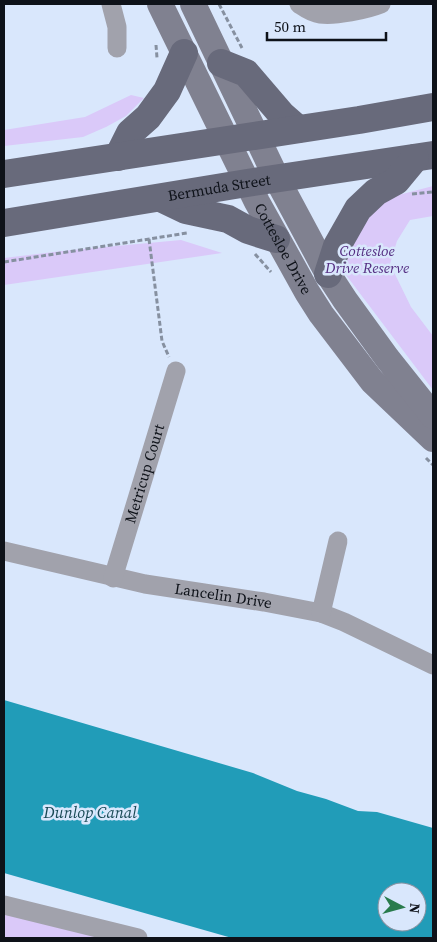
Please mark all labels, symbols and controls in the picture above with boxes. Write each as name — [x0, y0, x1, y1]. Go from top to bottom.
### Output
scale bar — [267, 10, 386, 42]
text: 50 m — [274, 16, 306, 37]
street label: Bermuda Street — [166, 169, 272, 206]
street label: Cottesloe Drive — [250, 199, 317, 298]
park label: Cottesloe Drive Reserve — [324, 240, 409, 278]
street label: Metricup Court — [119, 421, 169, 526]
street label: Lancelin Drive — [173, 578, 274, 613]
water label: Dunlop Canal — [42, 801, 137, 823]
north arrow — [377, 882, 427, 932]
text: N — [404, 902, 425, 914]

